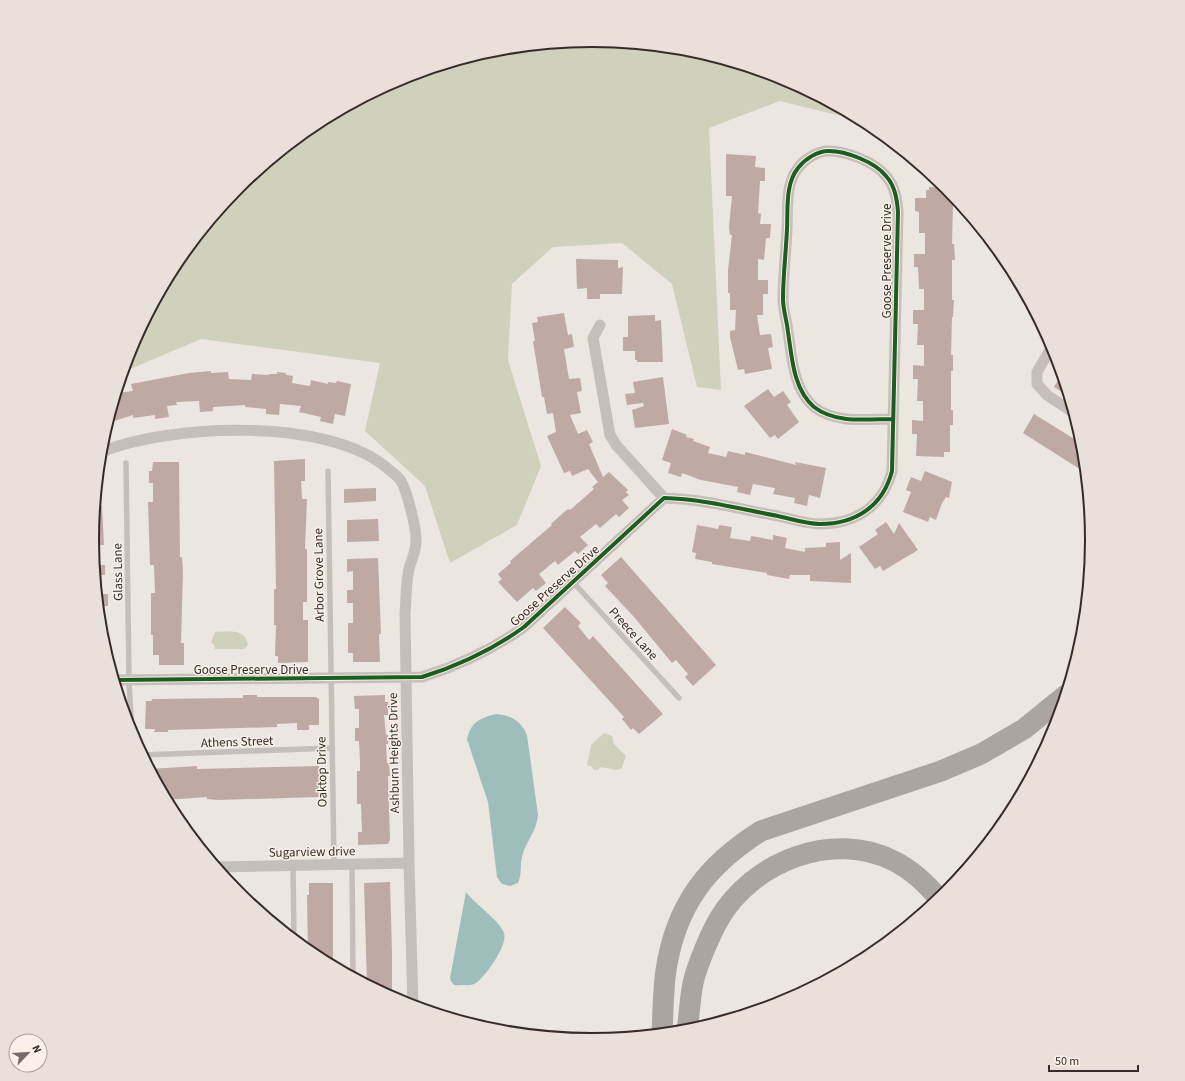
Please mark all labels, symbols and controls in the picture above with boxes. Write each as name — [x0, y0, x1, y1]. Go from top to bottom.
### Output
street label: Goose Preserve Drive — [878, 204, 896, 318]
street label: Arbor Grove Lane — [309, 528, 329, 622]
street label: Goose Preserve Drive — [506, 541, 603, 631]
street label: Glass Lane — [108, 543, 128, 601]
street label: Preece Lane — [605, 603, 662, 664]
street label: Goose Preserve Drive — [194, 661, 308, 679]
street label: Ashburn Heights Drive — [384, 693, 404, 813]
street label: Athens Street — [200, 732, 274, 752]
street label: Oaktop Drive — [312, 737, 332, 807]
street label: Sugarview drive — [268, 842, 356, 862]
north arrow — [8, 1033, 48, 1073]
text: N — [28, 1042, 45, 1055]
scale bar — [1049, 1047, 1138, 1073]
text: 50 m — [1055, 1053, 1079, 1070]

